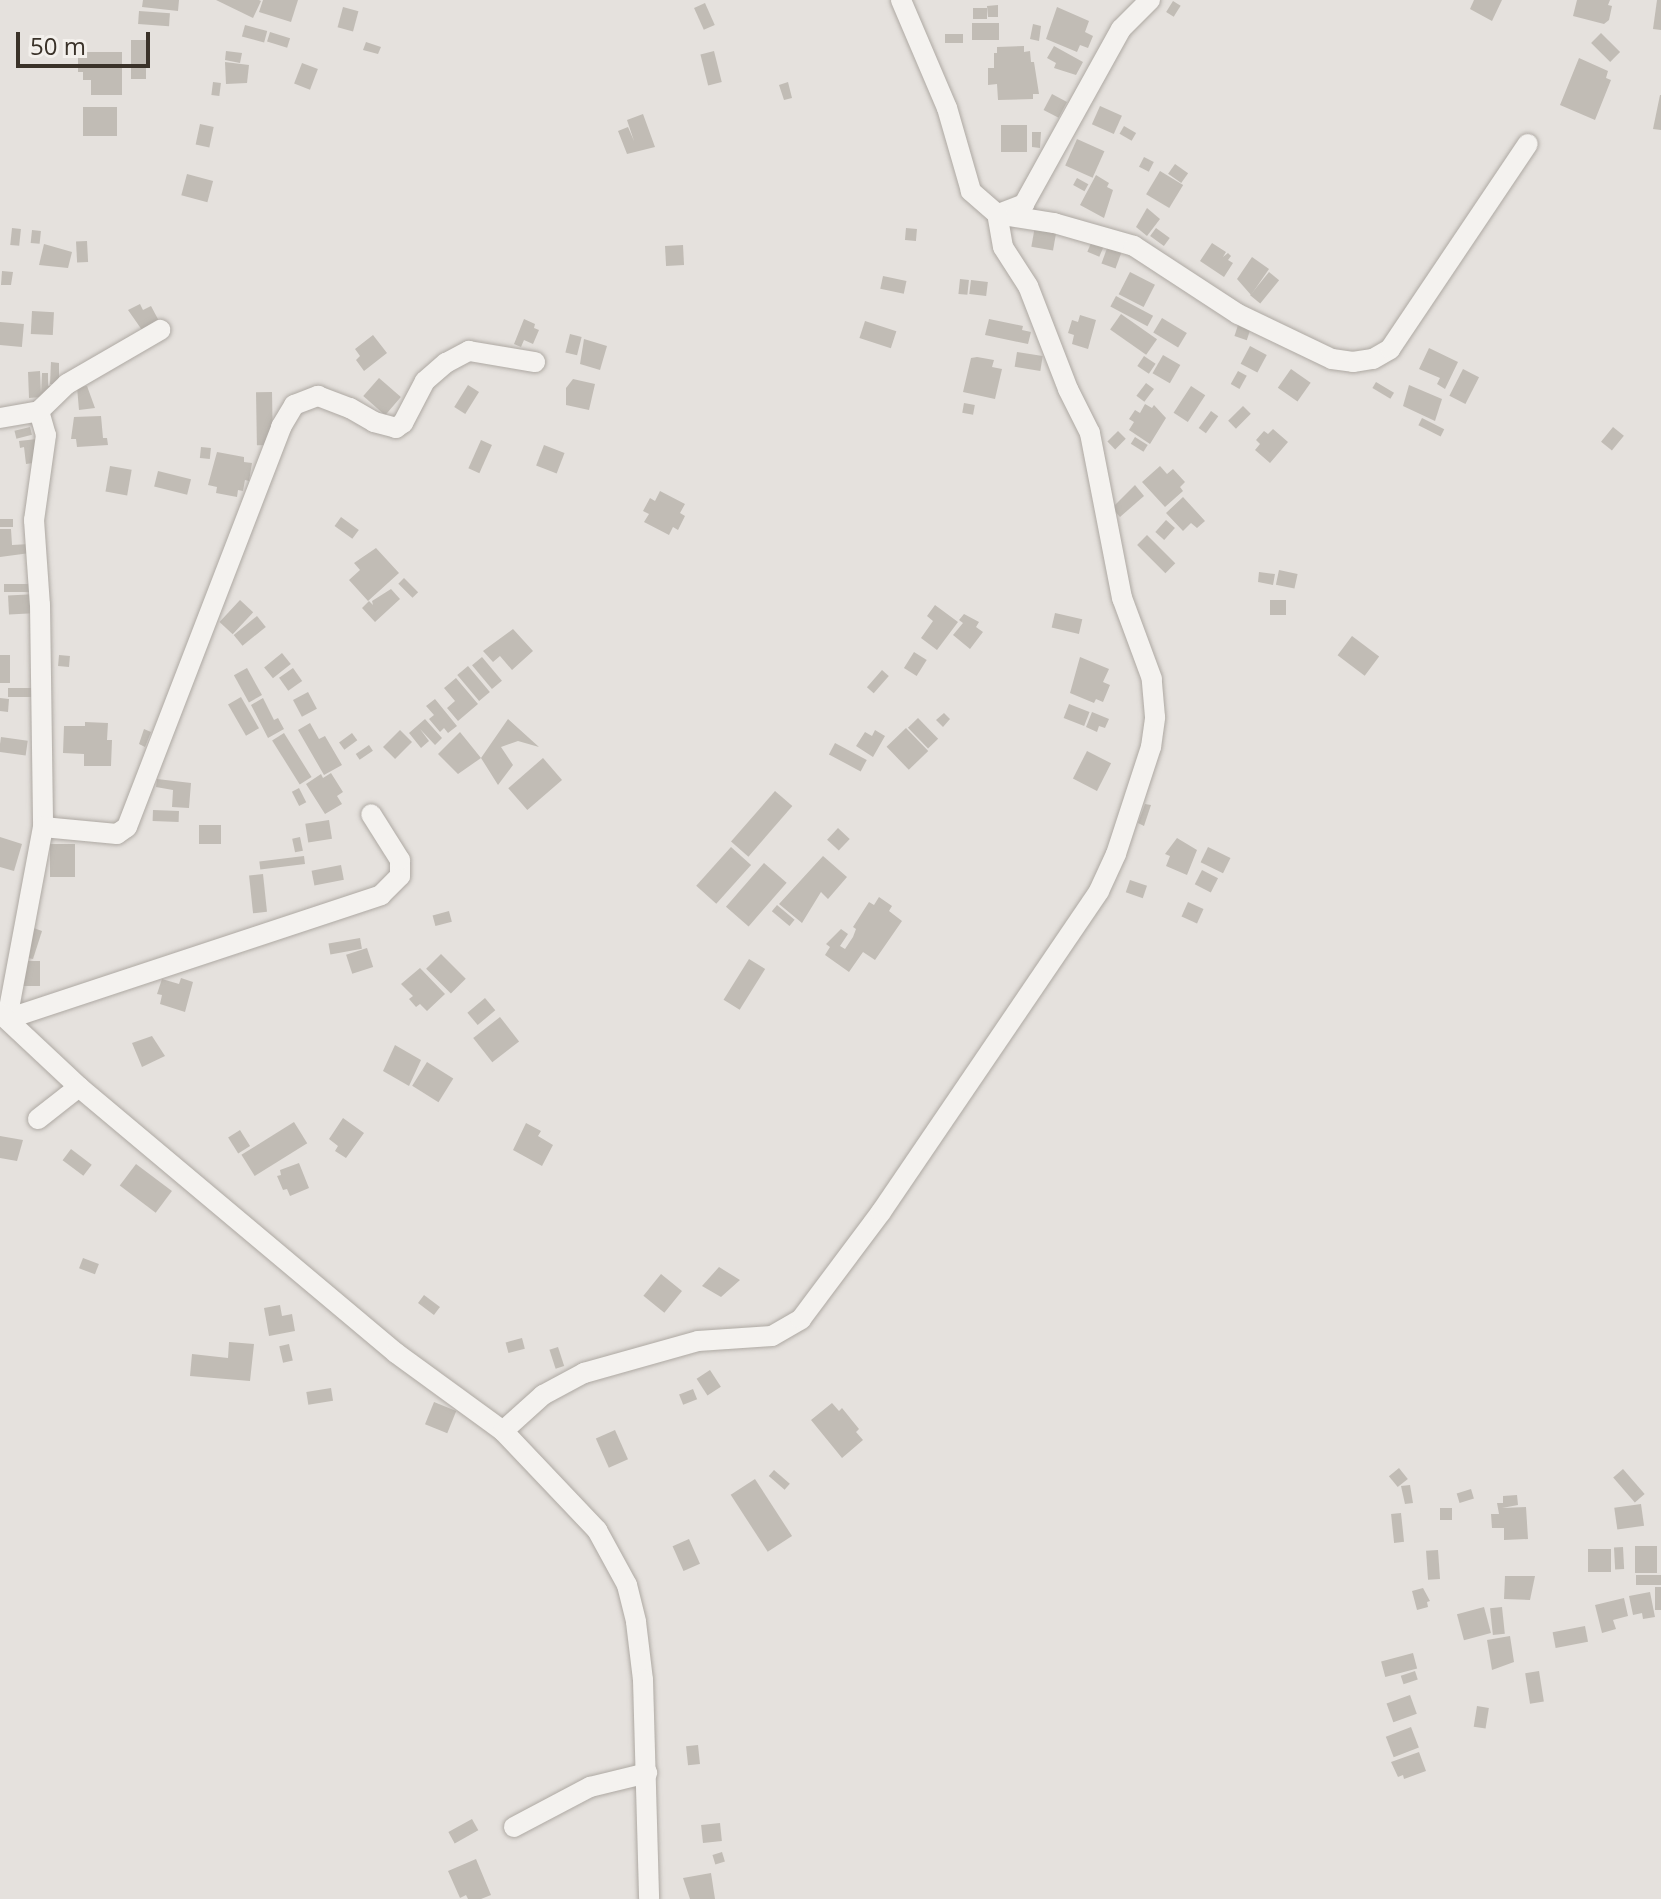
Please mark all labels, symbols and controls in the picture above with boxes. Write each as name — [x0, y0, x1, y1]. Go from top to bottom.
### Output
scale bar — [20, 16, 154, 66]
text: 50 m — [30, 29, 86, 62]

